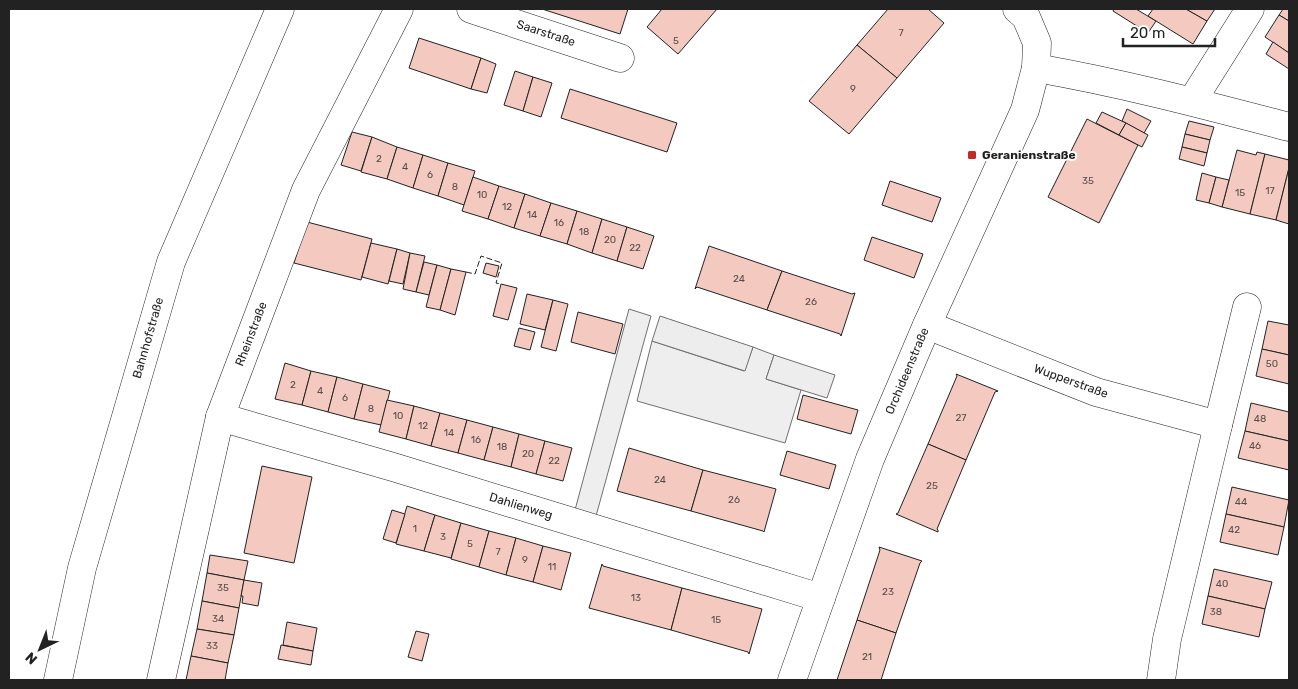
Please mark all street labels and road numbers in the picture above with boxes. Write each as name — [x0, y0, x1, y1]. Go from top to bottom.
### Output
street label: Saarstraße — [515, 17, 577, 49]
street label: Bahnhofstraße — [130, 296, 166, 380]
street label: Rheinstraße — [232, 300, 270, 368]
street label: Orchideenstraße — [882, 325, 932, 417]
street label: Wupperstraße — [1032, 361, 1110, 401]
street label: Dahlienweg — [488, 490, 554, 522]

